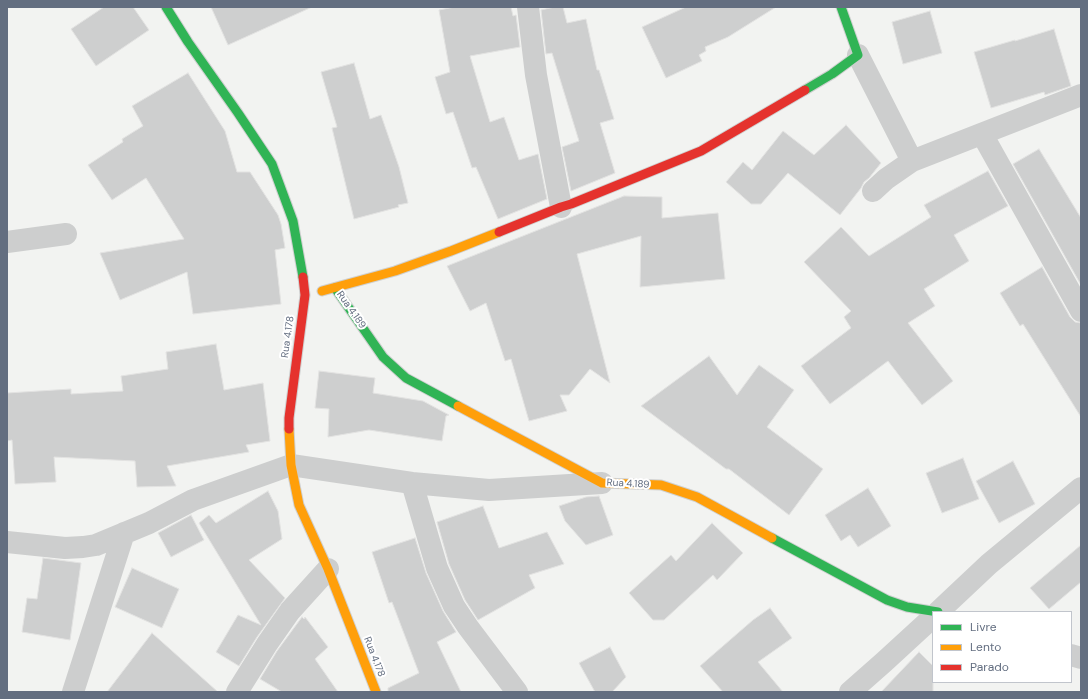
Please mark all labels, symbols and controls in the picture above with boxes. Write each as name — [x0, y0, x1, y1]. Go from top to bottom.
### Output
street label: Rua 4.189 — [334, 289, 368, 331]
street label: Rua 4.178 — [279, 315, 297, 359]
street label: Rua 4.189 — [606, 477, 650, 491]
legend — [932, 611, 1072, 683]
text: Livre — [970, 619, 997, 635]
street label: Rua 4.178 — [361, 635, 387, 679]
text: Lento — [970, 639, 1001, 655]
text: Parado — [970, 659, 1009, 675]

